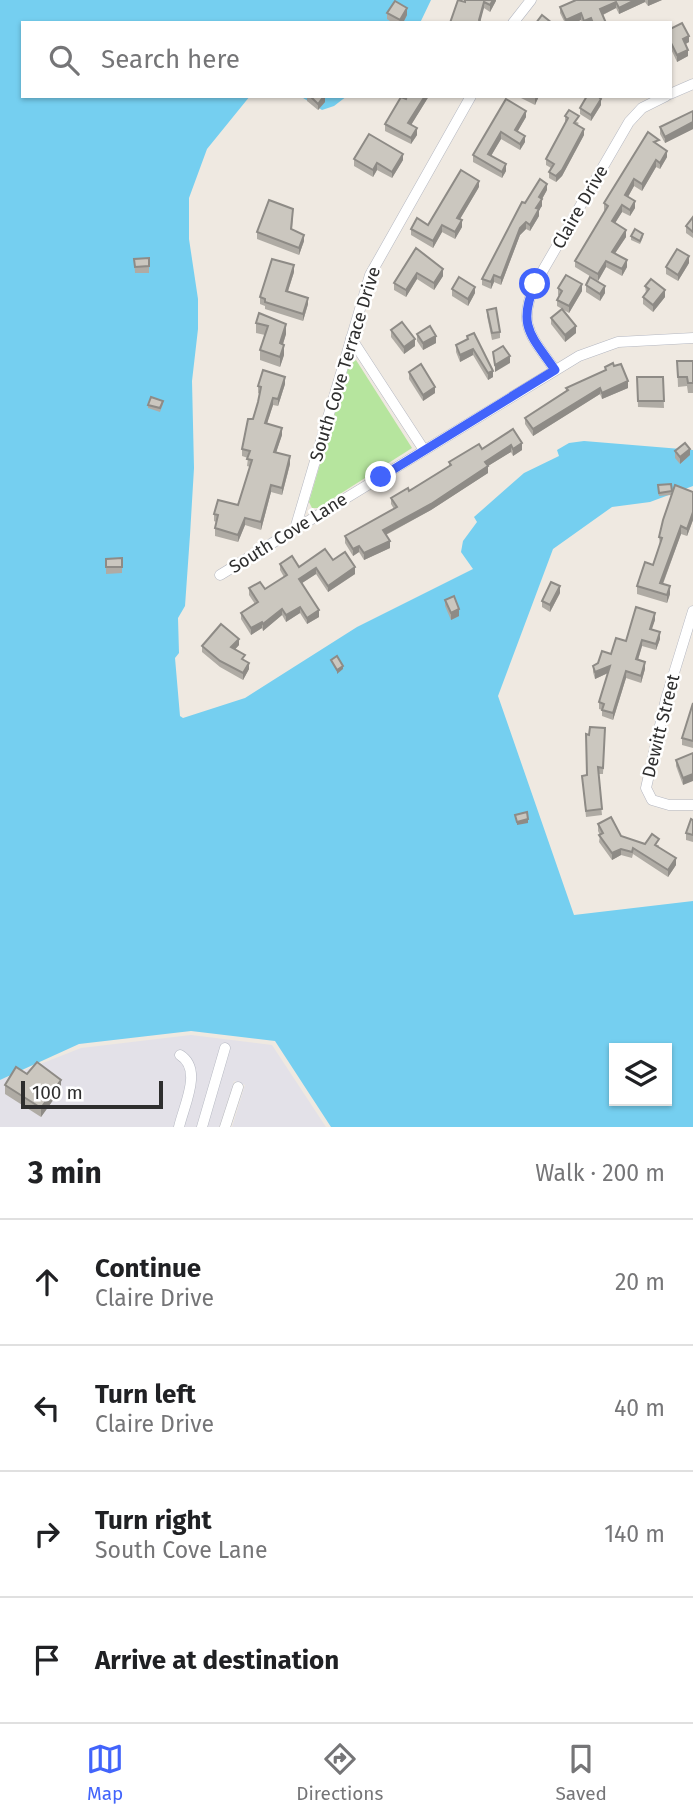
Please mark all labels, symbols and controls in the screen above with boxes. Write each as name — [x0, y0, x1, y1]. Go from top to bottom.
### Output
search box — [21, 21, 672, 98]
icon: search — [45, 41, 83, 79]
text: Search here — [101, 44, 240, 75]
street label: Claire Drive — [547, 161, 613, 253]
street label: South Cove Terrace Drive — [305, 264, 385, 464]
route start — [519, 268, 550, 299]
route end — [365, 461, 396, 492]
street label: South Cove Lane — [225, 488, 351, 578]
street label: Dewitt Street — [638, 671, 685, 780]
map controls — [609, 1043, 672, 1106]
button: layers — [609, 1043, 672, 1106]
scale bar — [21, 1078, 163, 1110]
text: 100 m — [32, 1081, 83, 1104]
text: 3 min — [28, 1155, 102, 1191]
text: Walk · 200 m — [535, 1159, 665, 1187]
text: Continue — [95, 1253, 201, 1284]
icon: ahead — [28, 1263, 66, 1301]
text: 20 m — [615, 1268, 665, 1296]
text: Claire Drive — [95, 1284, 214, 1312]
text: Turn left — [95, 1379, 196, 1410]
icon: left — [28, 1389, 66, 1427]
text: 40 m — [614, 1394, 665, 1422]
text: Claire Drive — [95, 1410, 214, 1438]
text: Turn right — [95, 1505, 212, 1536]
icon: right — [28, 1515, 66, 1553]
text: 140 m — [604, 1520, 665, 1548]
text: South Cove Lane — [95, 1536, 268, 1564]
icon: arrive — [28, 1641, 66, 1679]
text: Arrive at destination — [95, 1645, 339, 1676]
tab: Map — [86, 1740, 124, 1805]
tab: Directions — [296, 1740, 383, 1805]
tab: Saved — [556, 1740, 607, 1805]

